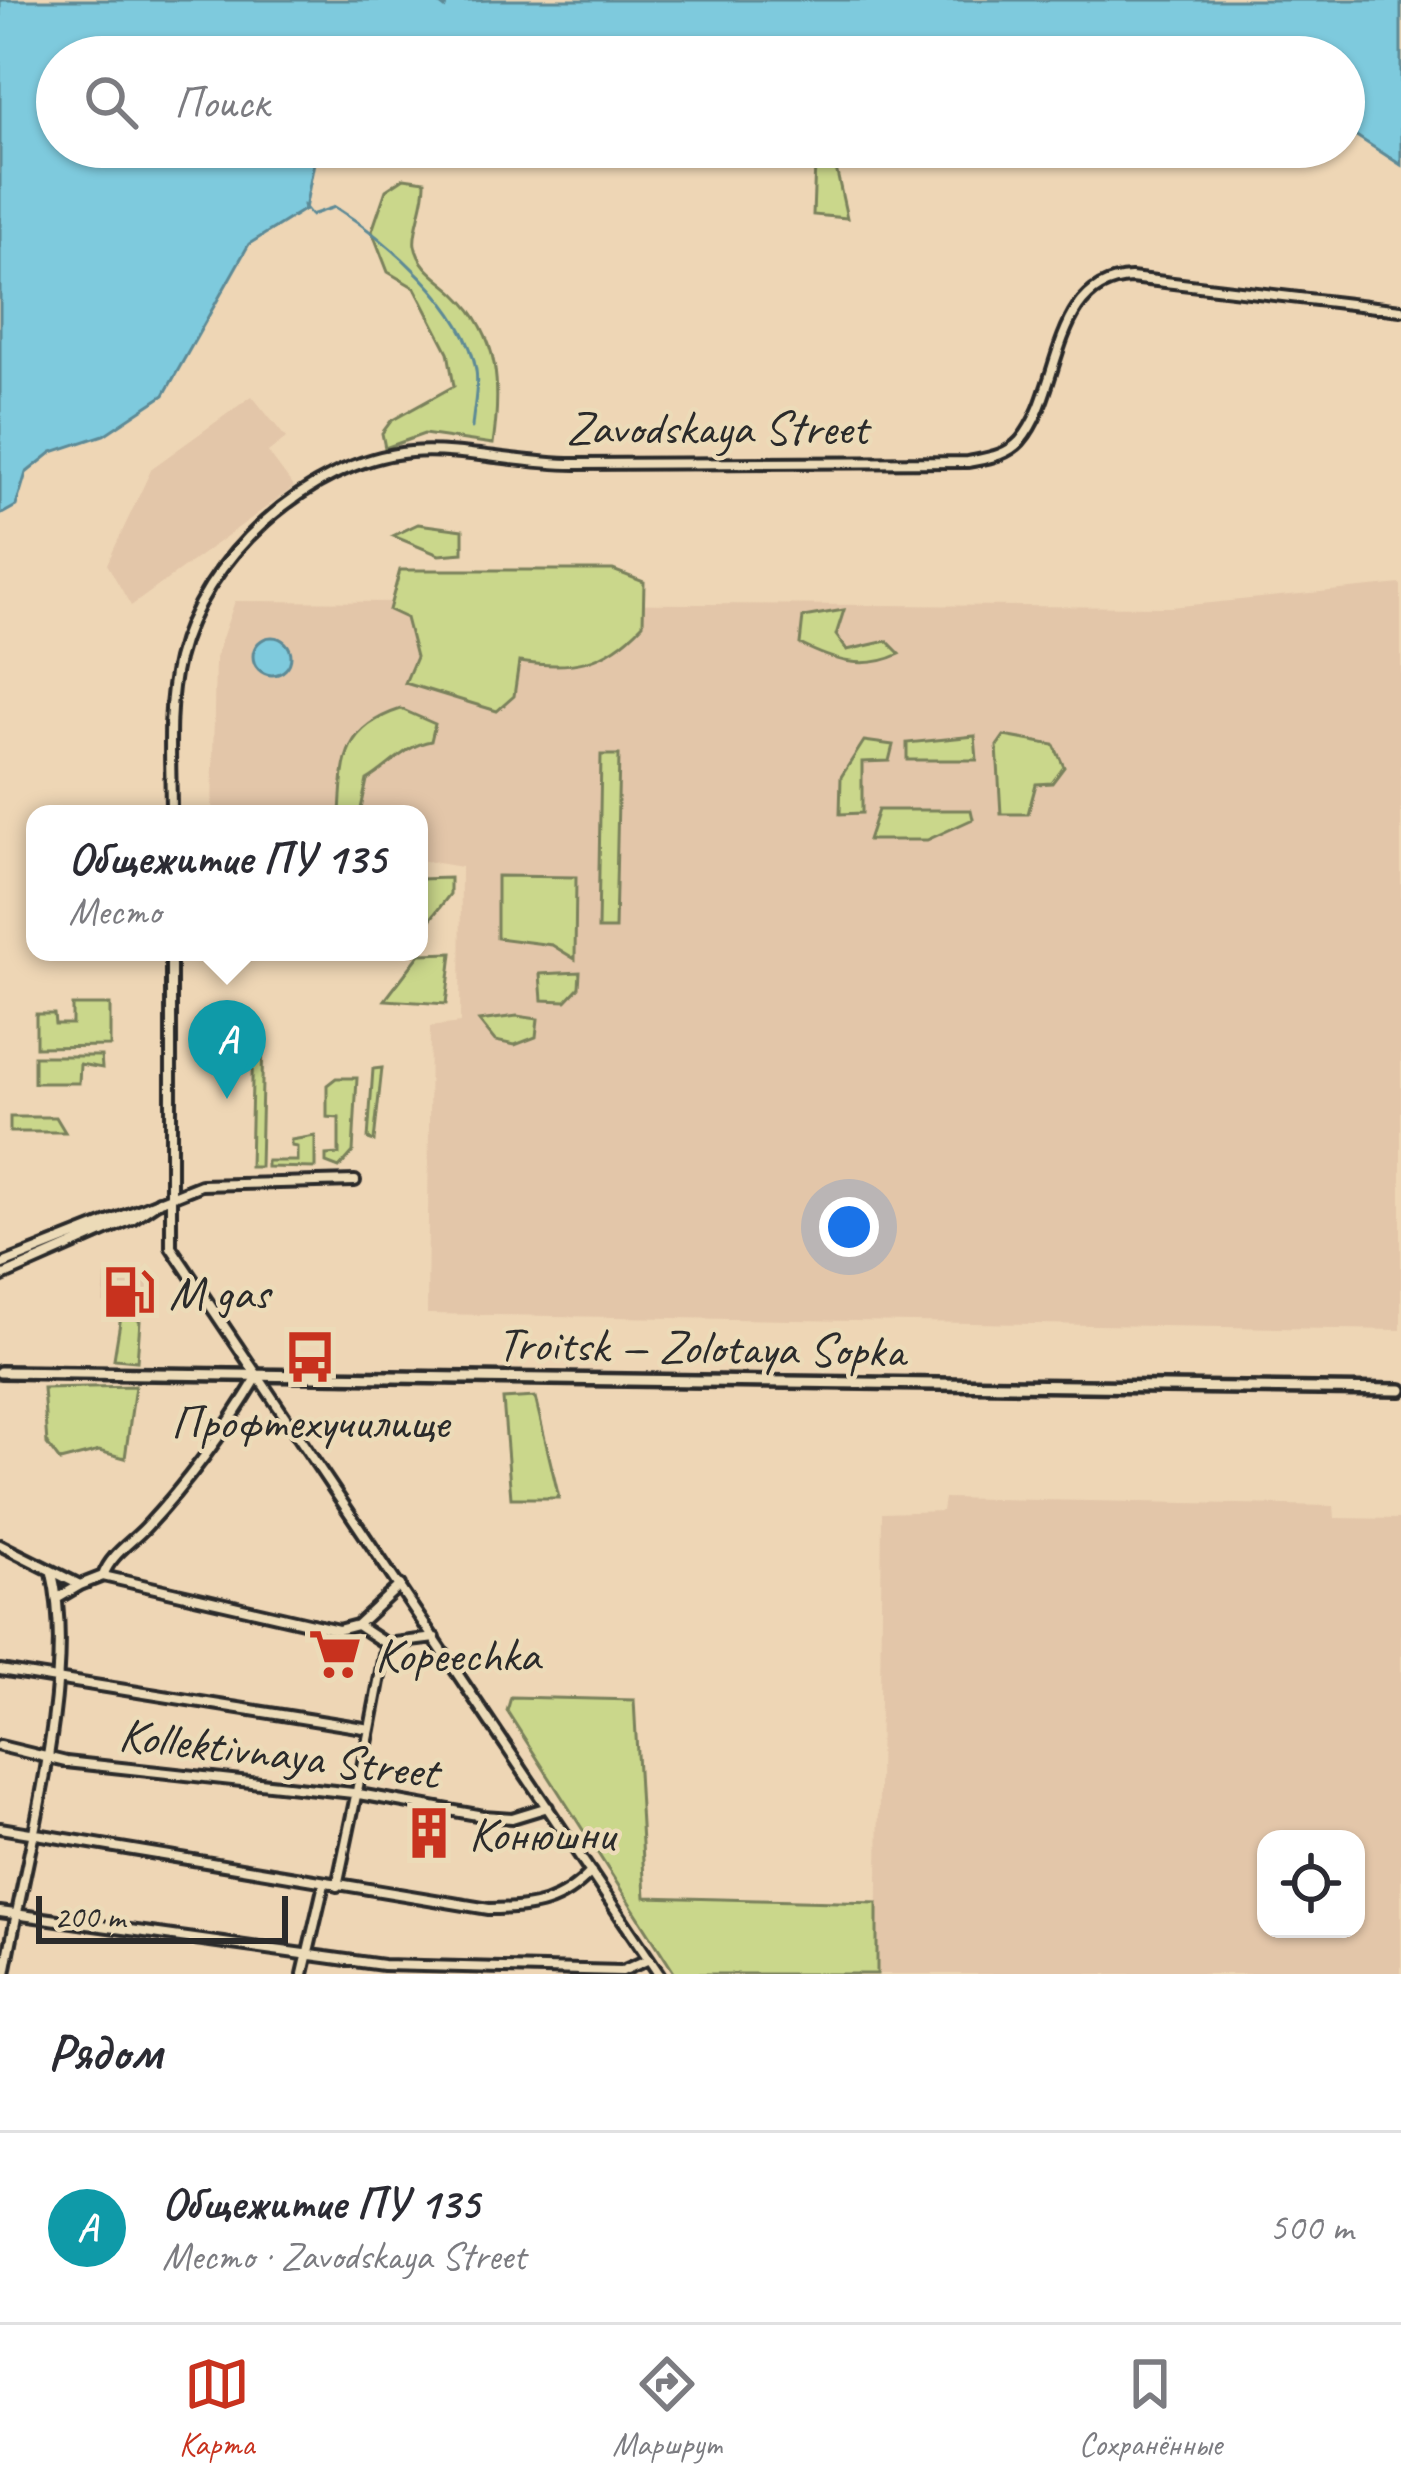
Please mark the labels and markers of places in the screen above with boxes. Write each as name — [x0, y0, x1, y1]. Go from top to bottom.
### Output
pin: A — [188, 1000, 266, 1099]
fuel station icon: M gas — [100, 1263, 158, 1321]
place label: M gas — [169, 1263, 273, 1323]
bus stop icon: Профтехучилище — [281, 1328, 339, 1386]
place label: Профтехучилище — [171, 1392, 452, 1452]
supermarket icon: Kopeechka — [306, 1625, 364, 1683]
place label: Kopeechka — [375, 1625, 543, 1685]
building icon: Конюшни — [400, 1804, 458, 1862]
place label: Конюшни — [469, 1804, 618, 1864]

